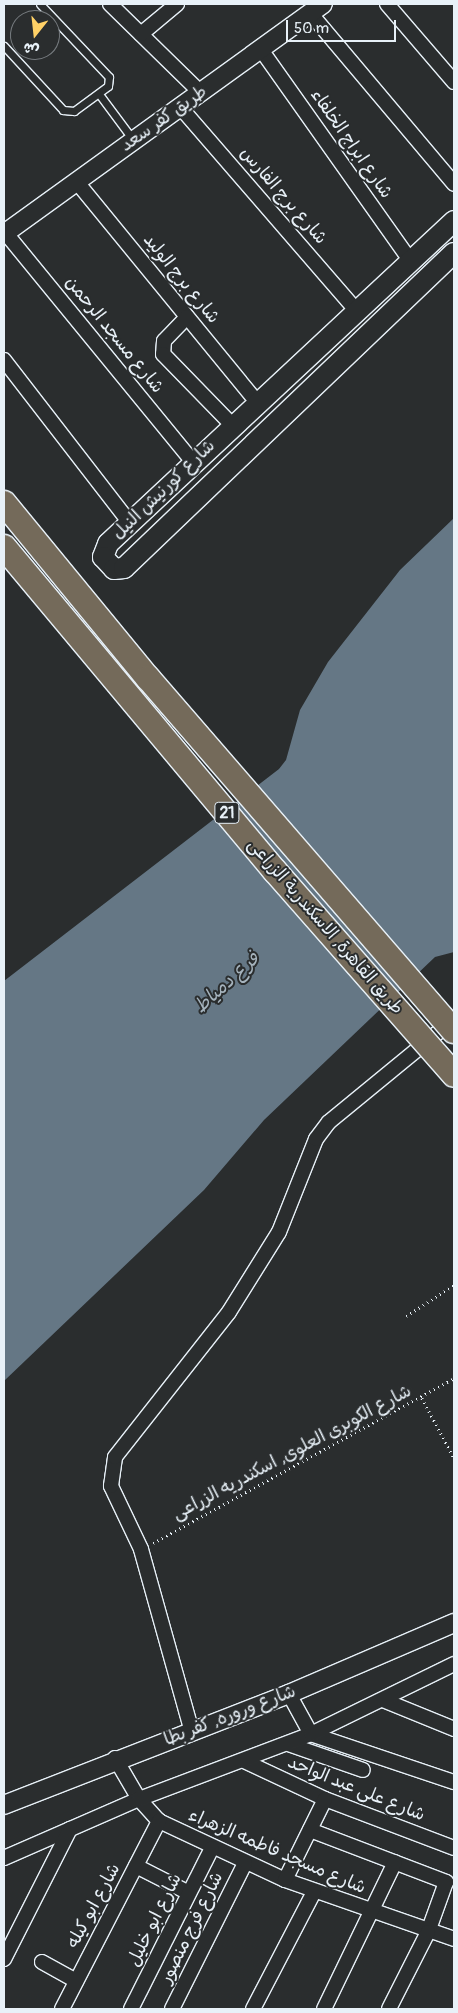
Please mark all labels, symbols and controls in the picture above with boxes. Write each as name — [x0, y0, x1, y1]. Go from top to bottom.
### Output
north arrow — [10, 10, 60, 60]
scale bar — [288, 10, 398, 42]
text: 50 m — [294, 19, 329, 38]
text: ش — [21, 39, 41, 59]
street label: طريق كفر سعد — [116, 81, 212, 157]
street label: شارع ابراج الخلفاء — [305, 85, 397, 203]
street label: شارع برج الفارس — [235, 143, 331, 249]
street label: شارع برج الوليد — [138, 230, 224, 328]
street label: شارع مسجد الرحمن — [60, 272, 168, 398]
street label: شارع كورنيش النيل — [108, 435, 220, 545]
road number: 21 — [213, 800, 241, 826]
street label: طريق القاهرة, الاسكندرية الزراعى — [243, 834, 407, 1020]
water label: فرع دمياط — [190, 948, 264, 1018]
street label: شارع الكوبرى العلوى, اسكندريه الزراعى — [169, 1381, 415, 1525]
street label: شارع وروره, كفر بطا — [161, 1681, 299, 1751]
street label: شارع على عبد الواحد — [284, 1752, 428, 1826]
street label: شارع مسجد فاطمه الزهراء — [185, 1805, 369, 1899]
street label: شارع ابو كيله — [63, 1860, 125, 1952]
street label: شارع فرج منصور — [156, 1869, 228, 1987]
street label: شارع ابو خليل — [123, 1870, 187, 1970]

